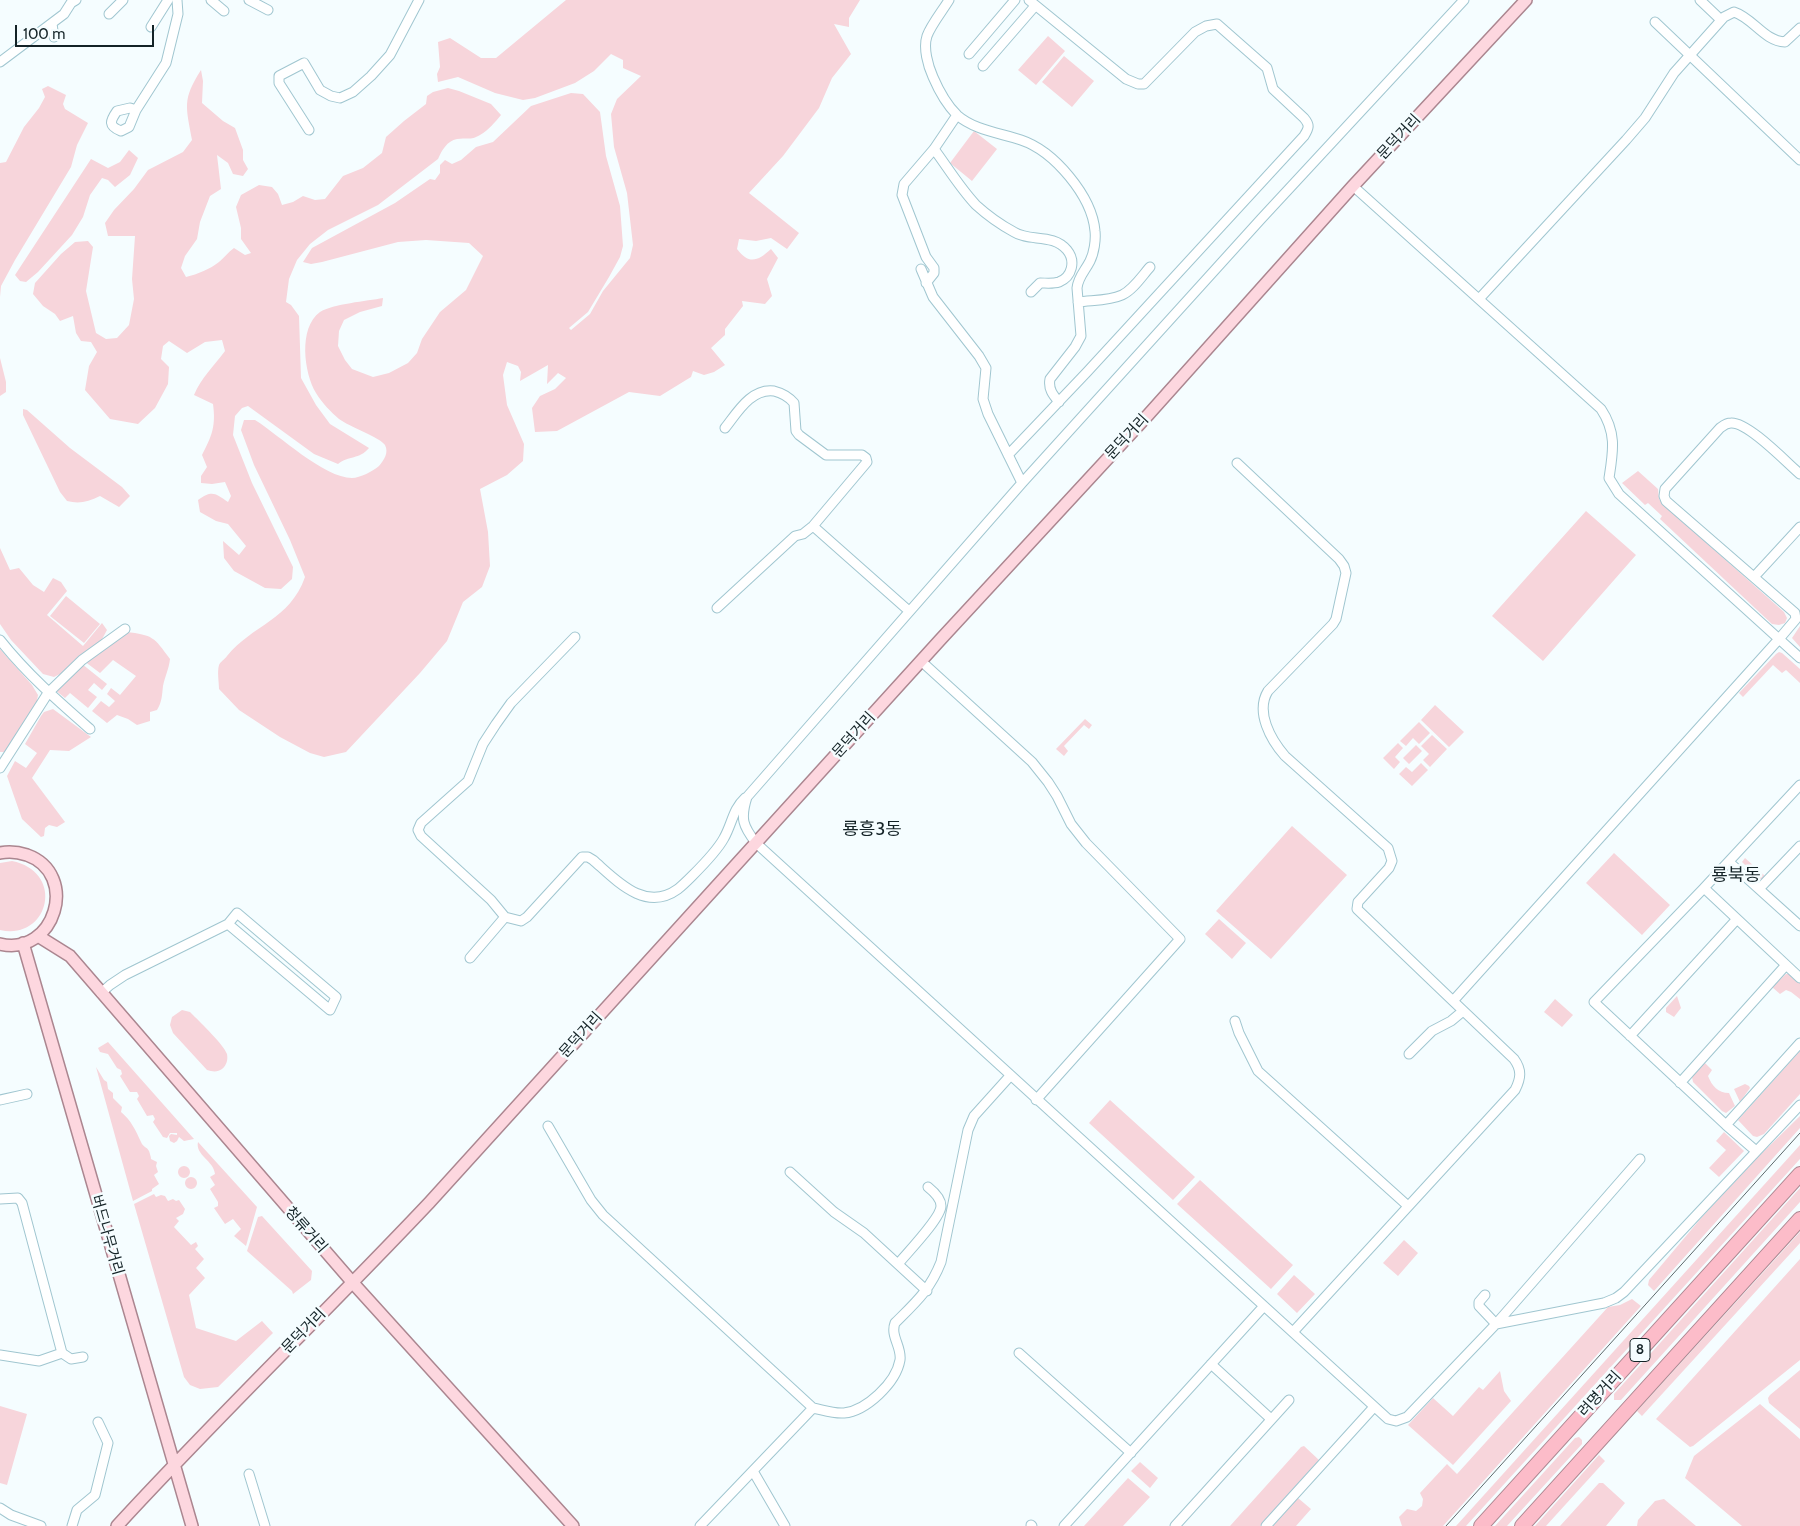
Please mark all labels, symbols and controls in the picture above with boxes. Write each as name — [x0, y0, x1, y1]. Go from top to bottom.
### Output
scale bar — [18, 15, 156, 47]
text: 100 m — [23, 25, 65, 43]
street label: 문덕거리 — [1374, 111, 1424, 163]
street label: 문덕거리 — [1102, 411, 1152, 463]
street label: 문덕거리 — [829, 708, 879, 762]
district label: 룡흥3동 — [842, 819, 902, 841]
district label: 룡북동 — [1711, 865, 1761, 887]
street label: 문덕거리 — [556, 1008, 606, 1062]
street label: 버드나무거리 — [87, 1193, 127, 1277]
street label: 청류거리 — [281, 1203, 331, 1257]
street label: 문덕거리 — [278, 1305, 330, 1357]
road number: 8 — [1630, 1338, 1650, 1362]
street label: 려명거리 — [1575, 1367, 1625, 1421]

